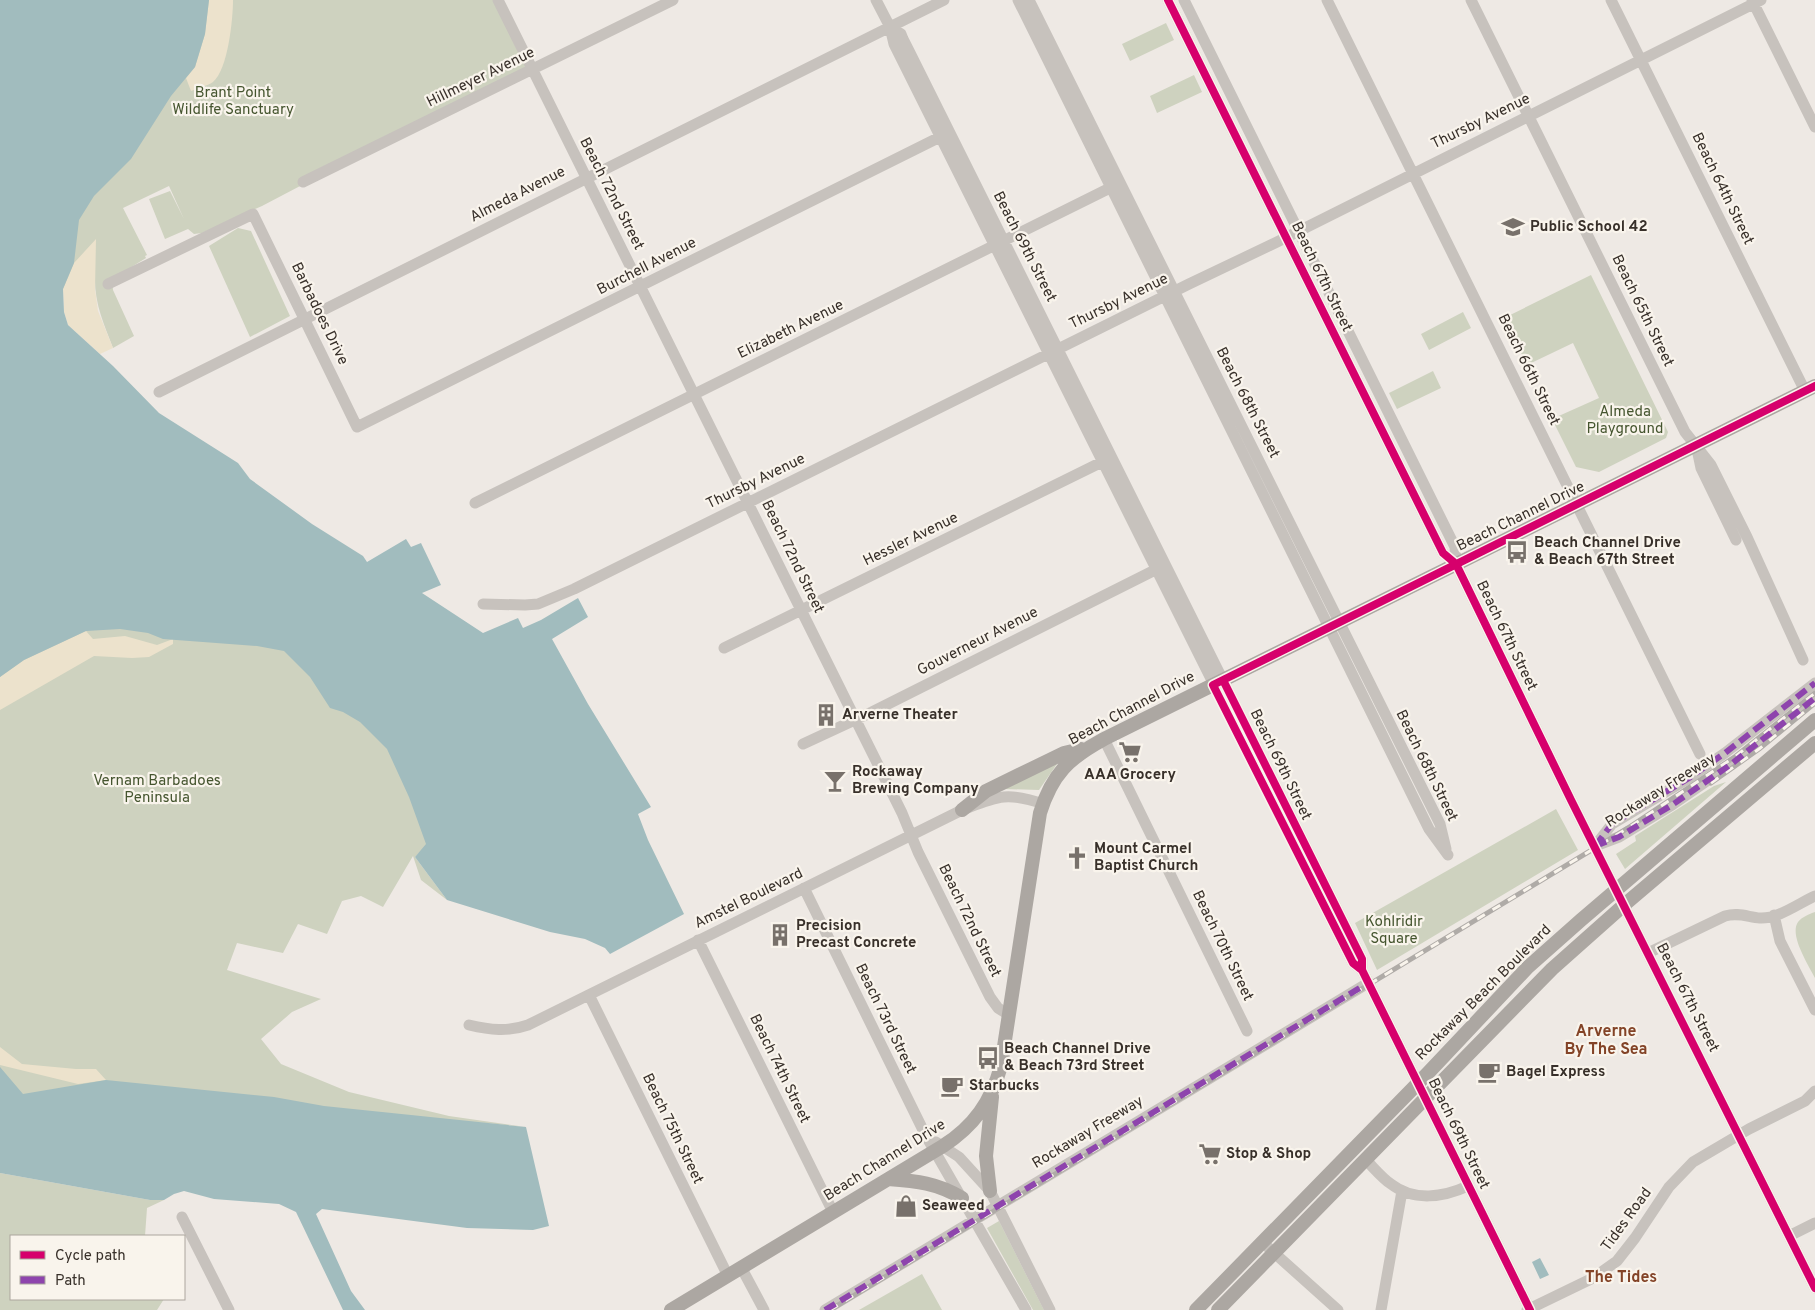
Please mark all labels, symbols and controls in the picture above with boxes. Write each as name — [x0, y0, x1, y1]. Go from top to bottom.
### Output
street label: Hillmeyer Avenue — [424, 44, 538, 112]
park label: Brant Point Wildlife Sanctuary — [172, 84, 294, 120]
street label: Thursby Avenue — [1428, 90, 1534, 154]
street label: Beach 64th Street — [1687, 130, 1757, 248]
street label: Beach 72nd Street — [574, 135, 648, 253]
street label: Almeda Avenue — [467, 163, 569, 227]
street label: Beach 69th Street — [988, 189, 1060, 305]
school or university icon: Public School 42 — [1500, 214, 1526, 240]
place label: Public School 42 — [1530, 218, 1648, 237]
street label: Beach 67th Street — [1286, 219, 1356, 335]
street label: Burchell Avenue — [594, 234, 700, 300]
street label: Beach 65th Street — [1607, 252, 1677, 370]
street label: Barbadoes Drive — [286, 260, 352, 368]
street label: Thursby Avenue — [1066, 270, 1172, 334]
street label: Elizabeth Avenue — [735, 296, 847, 364]
street label: Beach 66th Street — [1493, 311, 1563, 429]
street label: Beach 68th Street — [1211, 344, 1283, 462]
park label: Almeda Playground — [1586, 403, 1664, 439]
street label: Thursby Avenue — [703, 450, 809, 514]
street label: Beach Channel Drive — [1454, 478, 1588, 556]
street label: Beach 72nd Street — [756, 497, 828, 617]
street label: Hessler Avenue — [860, 509, 962, 571]
place label: Beach Channel Drive & Beach 67th Street — [1534, 534, 1681, 570]
bus stop icon: Beach Channel Drive & Beach 67th Street — [1504, 539, 1530, 565]
street label: Beach 67th Street — [1471, 578, 1541, 694]
street label: Gouverneur Avenue — [914, 603, 1042, 681]
street label: Beach Channel Drive — [1066, 668, 1198, 750]
building icon: Arverne Theater — [813, 702, 839, 728]
place label: Arverne Theater — [842, 706, 958, 725]
street label: Beach 69th Street — [1245, 706, 1315, 824]
street label: Beach 68th Street — [1391, 707, 1461, 825]
supermarket icon: AAA Grocery — [1117, 739, 1143, 765]
street label: Rockaway Freeway — [1602, 749, 1720, 833]
place label: Rockaway Brewing Company — [852, 763, 979, 799]
place label: AAA Grocery — [1084, 766, 1176, 785]
bar icon: Rockaway Brewing Company — [822, 768, 848, 794]
park label: Vernam Barbadoes Peninsula — [93, 772, 221, 808]
place label: Mount Carmel Baptist Church — [1094, 840, 1198, 876]
church icon: Mount Carmel Baptist Church — [1064, 845, 1090, 871]
street label: Beach 72nd Street — [933, 861, 1005, 981]
street label: Amstel Boulevard — [692, 864, 806, 934]
street label: Beach 70th Street — [1187, 888, 1257, 1004]
park label: Kohlridir Square — [1365, 913, 1423, 949]
place label: Precision Precast Concrete — [796, 917, 916, 953]
street label: Rockaway Beach Boulevard — [1412, 921, 1556, 1065]
building icon: Precision Precast Concrete — [767, 922, 793, 948]
street label: Beach 67th Street — [1651, 940, 1723, 1056]
street label: Beach 73rd Street — [850, 961, 920, 1077]
street label: Beach 74th Street — [744, 1011, 814, 1127]
district label: Arverne By The Sea — [1564, 1022, 1648, 1060]
place label: Beach Channel Drive & Beach 73rd Street — [1004, 1040, 1151, 1076]
bus stop icon: Beach Channel Drive & Beach 73rd Street — [975, 1045, 1001, 1071]
cafe icon: Bagel Express — [1476, 1059, 1502, 1085]
place label: Bagel Express — [1506, 1063, 1605, 1082]
street label: Beach 75th Street — [637, 1071, 707, 1187]
cafe icon: Starbucks — [939, 1073, 965, 1099]
street label: Beach 69th Street — [1423, 1075, 1493, 1193]
place label: Starbucks — [969, 1077, 1039, 1096]
street label: Rockaway Freeway — [1029, 1092, 1147, 1174]
street label: Beach Channel Drive — [821, 1116, 949, 1206]
supermarket icon: Stop & Shop — [1197, 1141, 1223, 1167]
place label: Stop & Shop — [1226, 1145, 1311, 1164]
street label: Tides Road — [1598, 1184, 1656, 1256]
shop icon: Seaweed — [893, 1193, 919, 1219]
place label: Seaweed — [922, 1197, 985, 1216]
legend — [10, 1235, 185, 1300]
text: Cycle path — [55, 1247, 126, 1266]
district label: The Tides — [1585, 1268, 1657, 1288]
text: Path — [55, 1272, 86, 1291]

